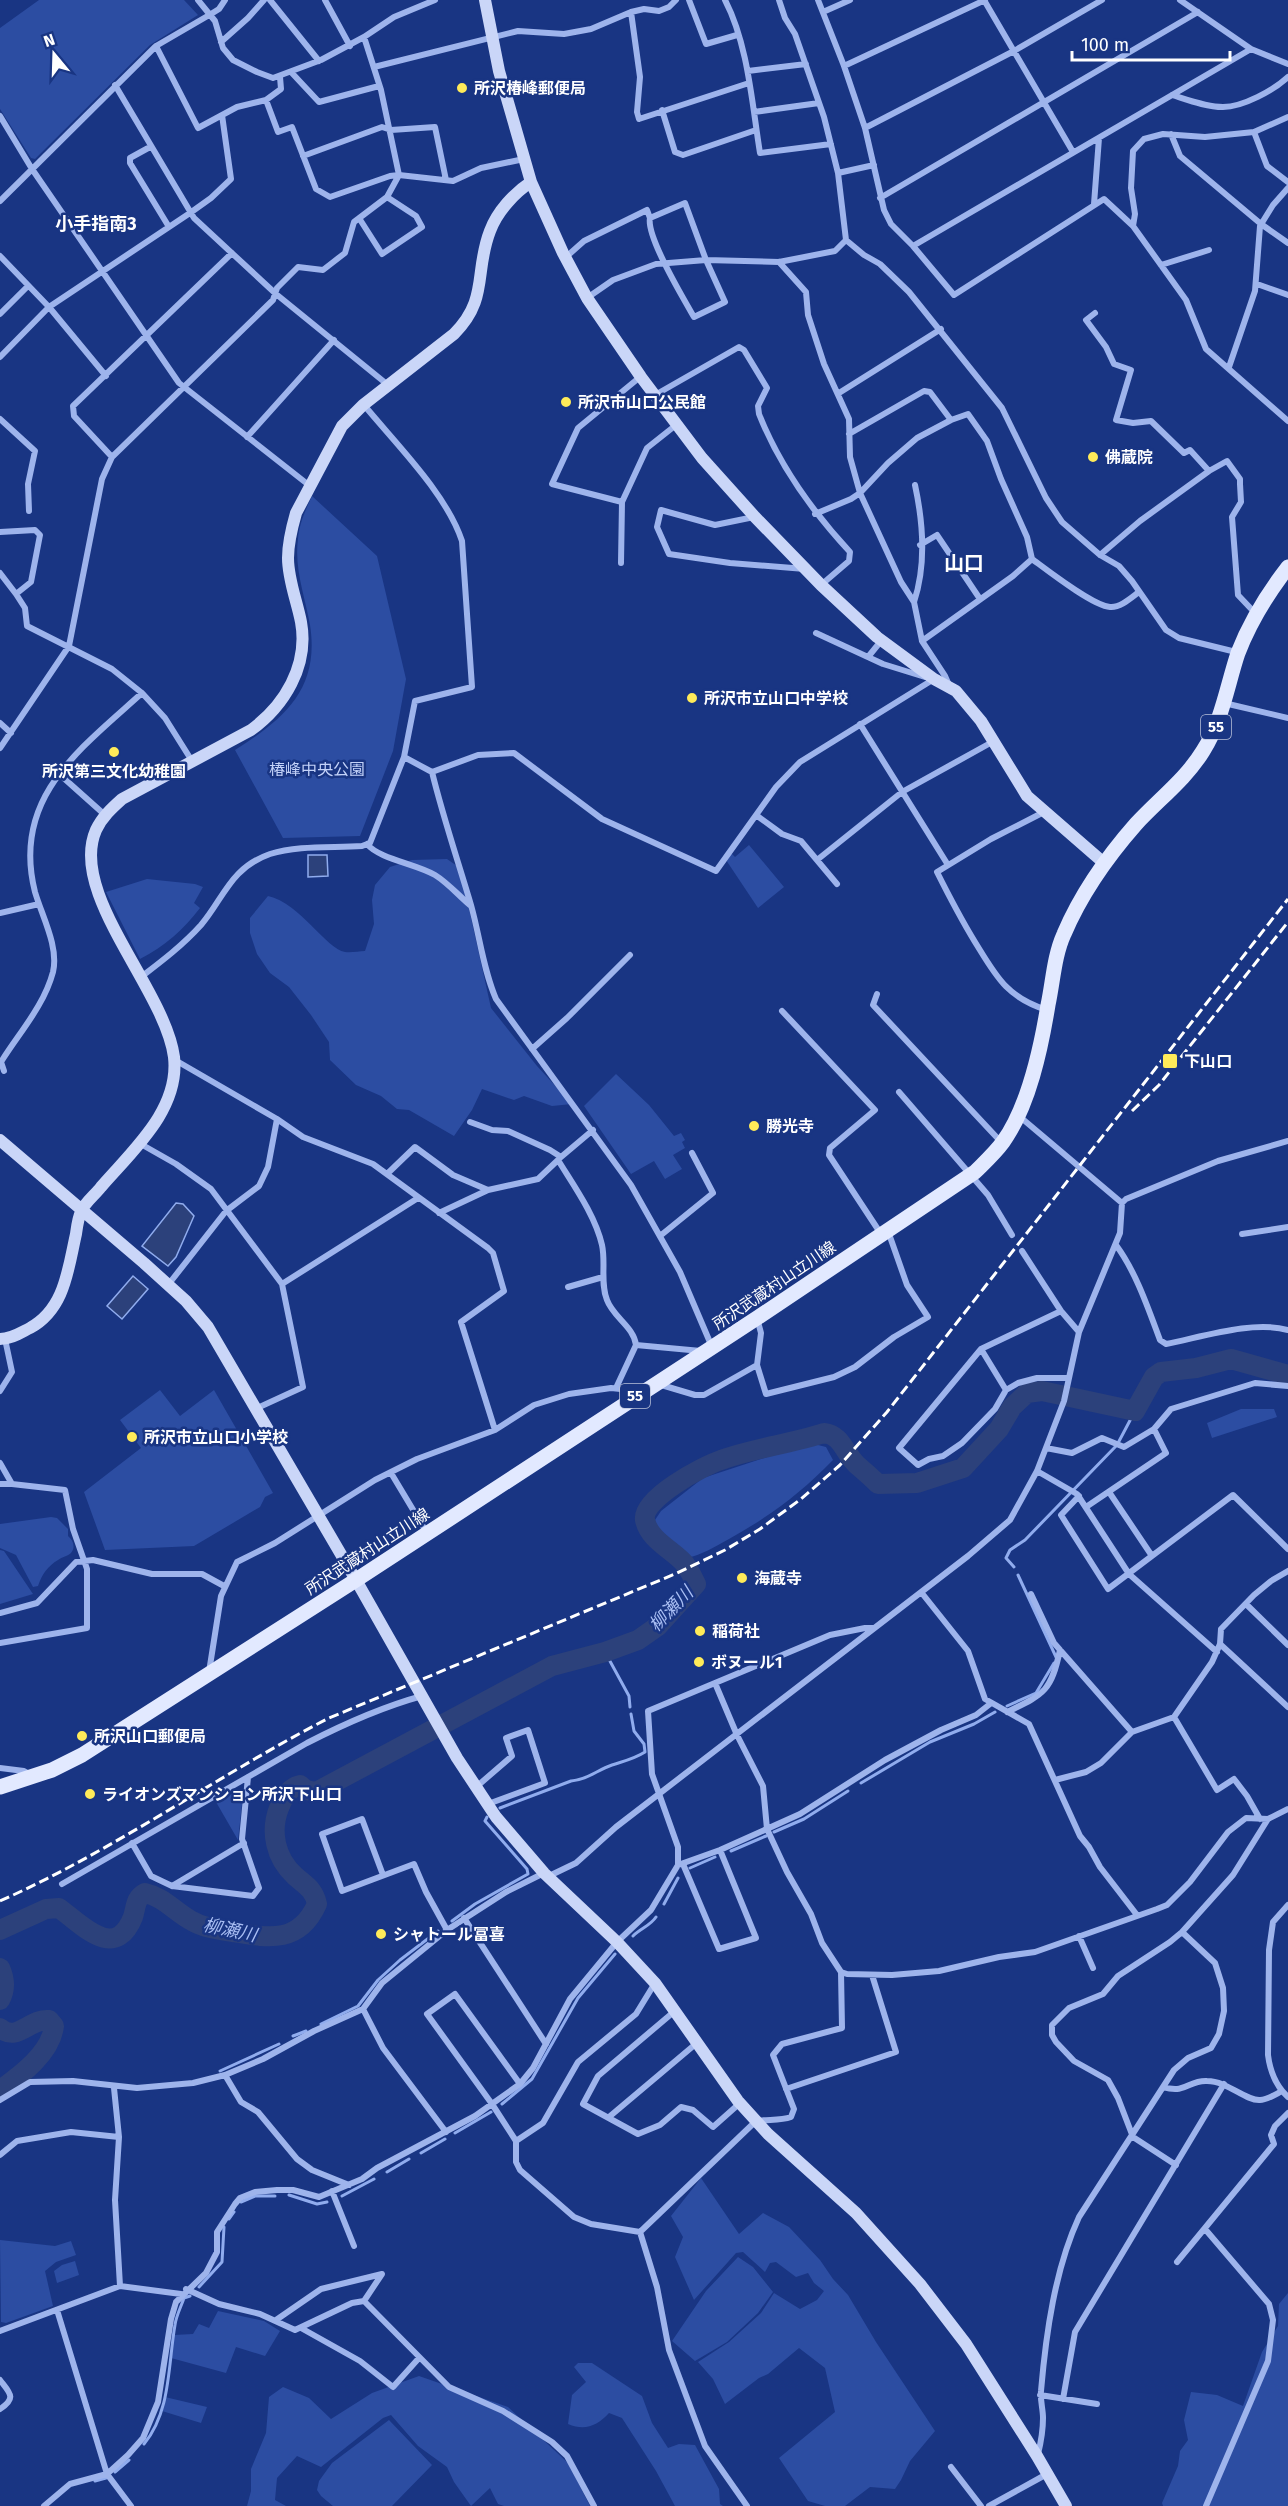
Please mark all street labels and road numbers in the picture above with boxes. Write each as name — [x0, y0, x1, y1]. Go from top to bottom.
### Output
road number: 55 — [1201, 715, 1231, 739]
street label: 所沢武蔵村山立川線 — [709, 1237, 839, 1334]
road number: 55 — [620, 1384, 650, 1408]
street label: 所沢武蔵村山立川線 — [302, 1504, 433, 1599]

